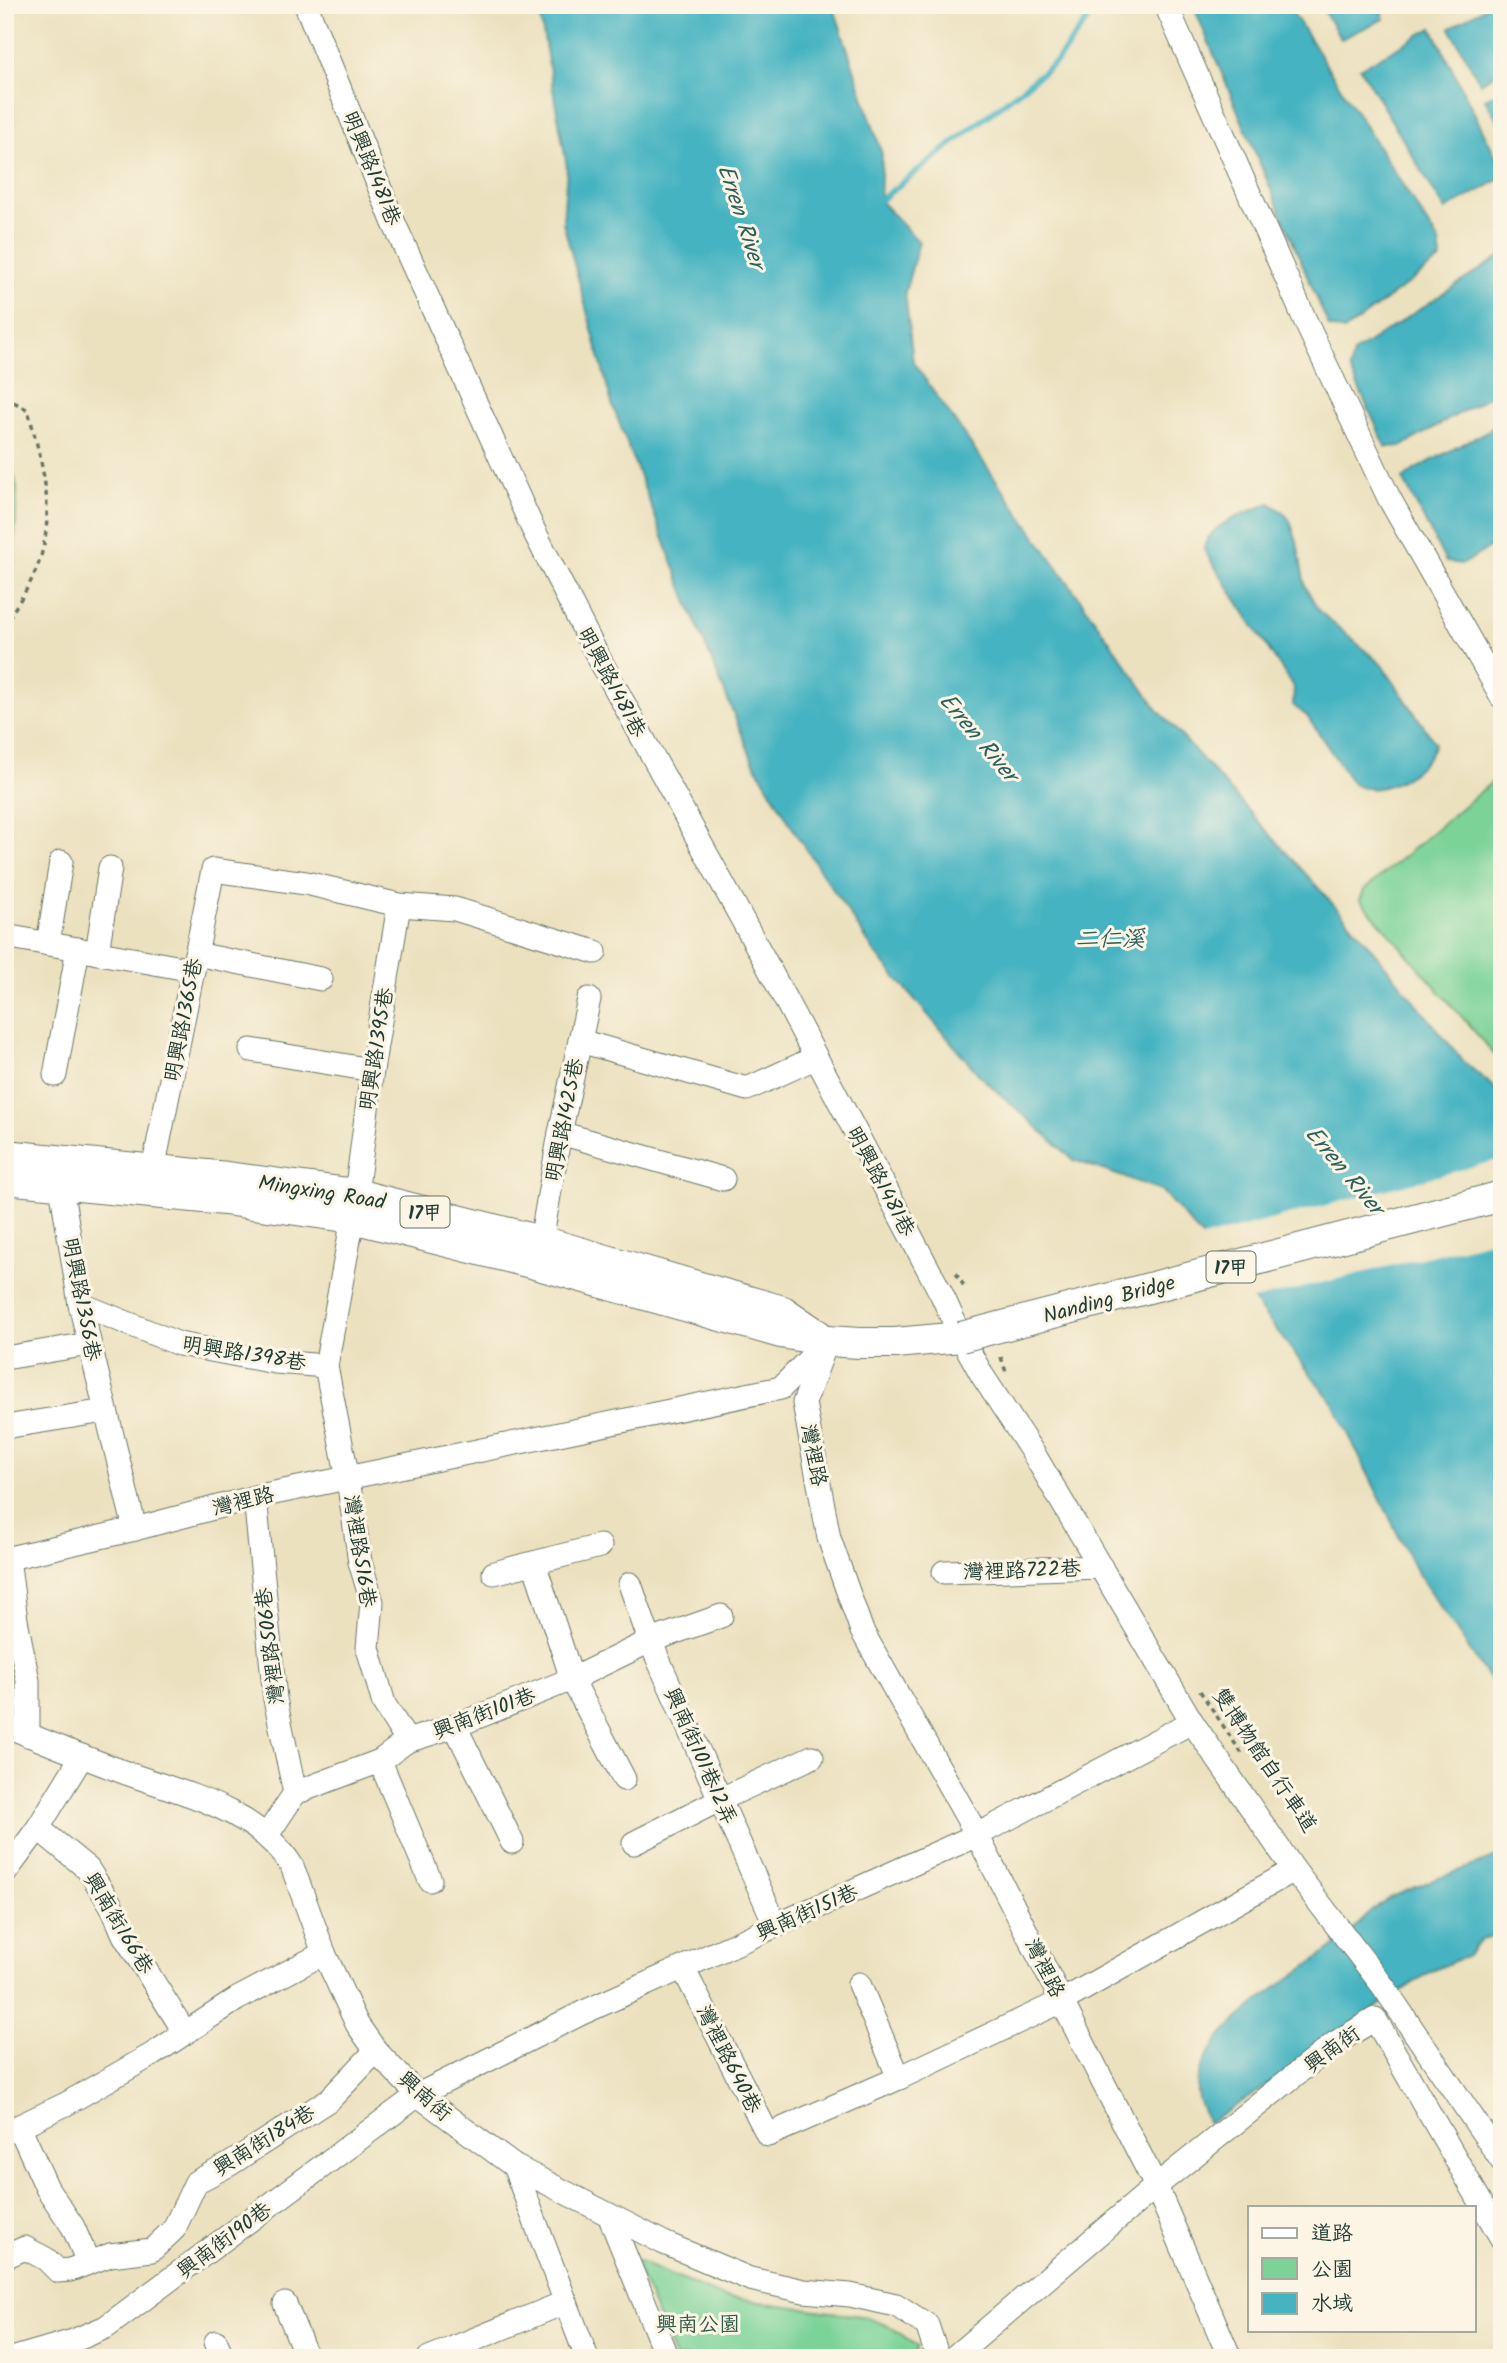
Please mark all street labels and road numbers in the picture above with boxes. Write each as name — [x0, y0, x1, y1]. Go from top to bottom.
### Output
street label: 明興路1481巷 — [333, 106, 409, 231]
street label: 明興路1481巷 — [568, 621, 654, 744]
street label: 明興路1365巷 — [156, 956, 213, 1085]
street label: 明興路1395巷 — [351, 985, 403, 1113]
street label: 明興路1425巷 — [537, 1055, 594, 1185]
street label: 明興路1481巷 — [837, 1120, 923, 1243]
street label: Mingxing Road — [256, 1167, 388, 1220]
road number: 17甲 — [400, 1196, 450, 1228]
street label: 明興路1356巷 — [52, 1235, 109, 1364]
road number: 17甲 — [1206, 1252, 1256, 1282]
street label: Nanding Bridge — [1040, 1267, 1180, 1334]
street label: 明興路1398巷 — [179, 1328, 308, 1381]
street label: 灣裡路 — [790, 1421, 835, 1489]
street label: 灣裡路 — [209, 1479, 278, 1526]
street label: 灣裡路516巷 — [333, 1493, 384, 1610]
street label: 灣裡路722巷 — [962, 1553, 1082, 1590]
street label: 灣裡路506巷 — [248, 1586, 295, 1706]
street label: 興南街101巷 — [428, 1680, 541, 1749]
street label: 雙博物館自行車道 — [1203, 1682, 1324, 1840]
street label: 興南街101巷12弄 — [655, 1683, 745, 1831]
street label: 興南街166巷 — [74, 1866, 161, 1981]
street label: 興南街151巷 — [751, 1876, 864, 1951]
street label: 灣裡路 — [1015, 1933, 1073, 2004]
street label: 灣裡路640巷 — [686, 2000, 769, 2120]
street label: 興南街 — [1298, 2018, 1368, 2082]
street label: 興南街 — [389, 2064, 459, 2130]
street label: 興南街184巷 — [207, 2097, 322, 2186]
street label: 興南街190巷 — [171, 2195, 279, 2288]

